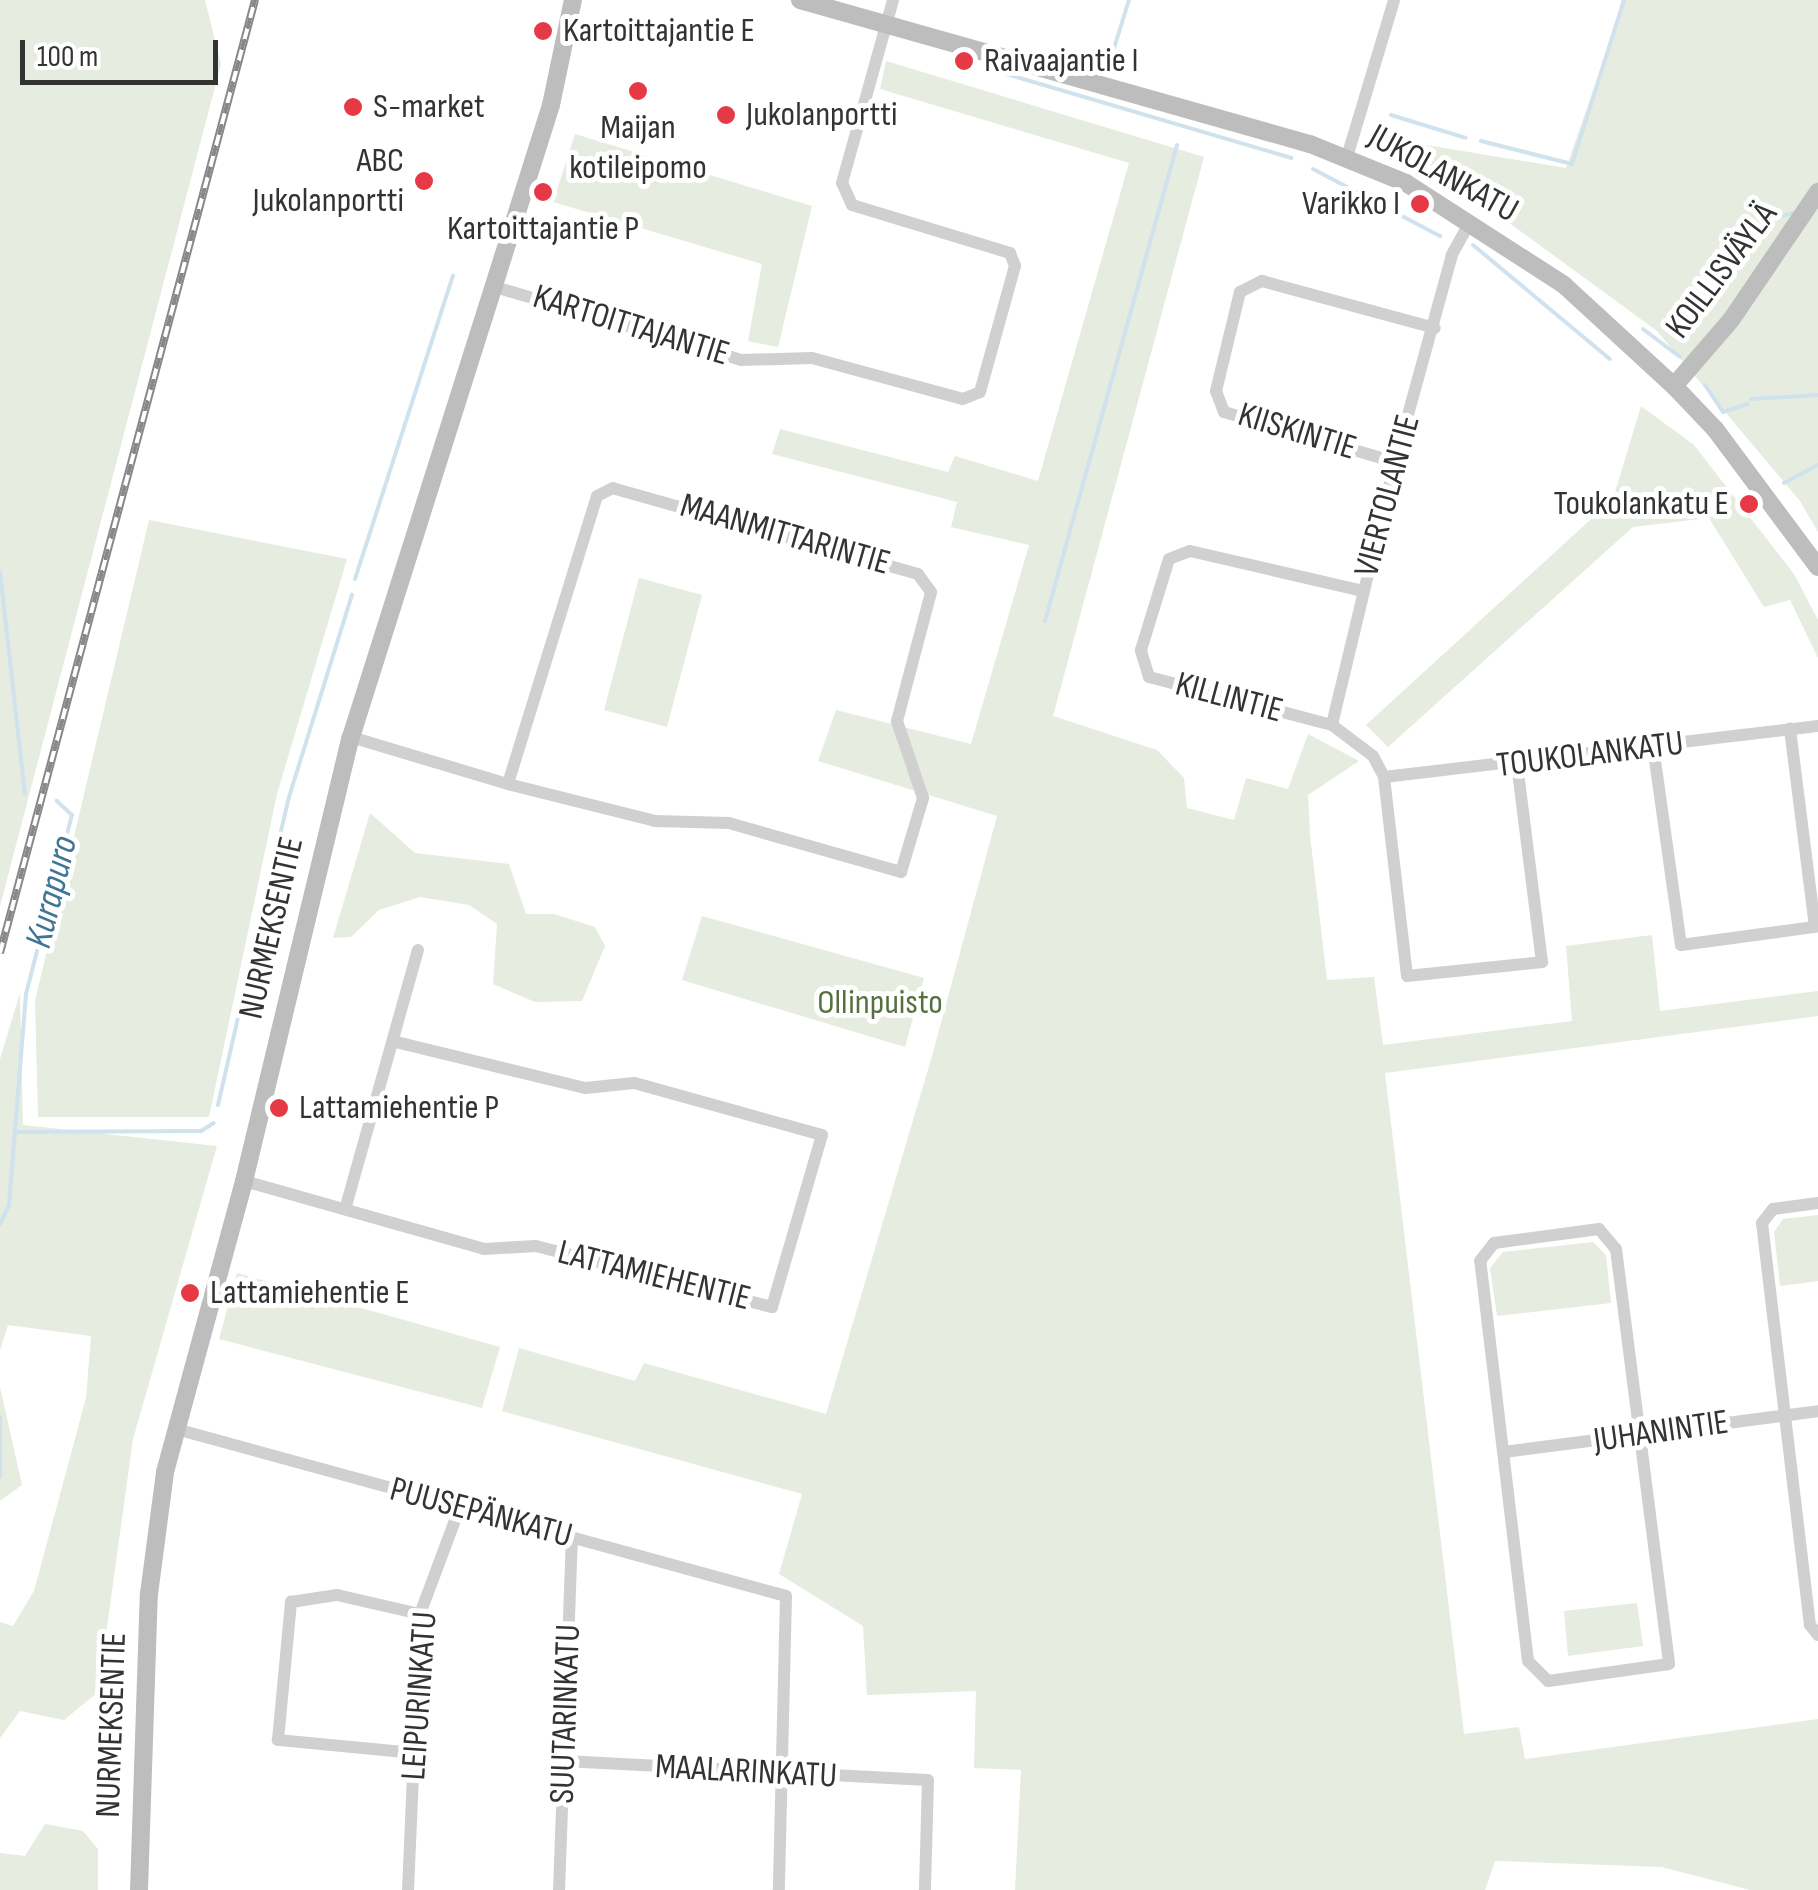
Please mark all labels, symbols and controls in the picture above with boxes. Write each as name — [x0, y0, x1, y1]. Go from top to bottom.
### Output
place label: Kartoittajantie E — [563, 10, 755, 52]
scale bar — [25, 20, 222, 82]
marker: Kartoittajantie E — [532, 20, 554, 42]
text: 100 m — [37, 39, 98, 75]
place label: Raivaajantie I — [984, 40, 1139, 82]
marker: Raivaajantie I — [953, 50, 975, 72]
marker: Maijan kotileipomo — [627, 80, 649, 102]
place label: S-market — [373, 86, 485, 128]
place label: Jukolanportti — [746, 94, 897, 136]
marker: S-market — [342, 96, 364, 118]
marker: Jukolanportti — [715, 104, 737, 126]
place label: Maijan kotileipomo — [569, 107, 707, 189]
street label: JUKOLANKATU — [1361, 116, 1525, 232]
place label: ABC Jukolanportti — [253, 140, 404, 222]
marker: ABC Jukolanportti — [413, 170, 435, 192]
marker: Kartoittajantie P — [532, 181, 554, 203]
place label: Varikko I — [1302, 183, 1400, 225]
marker: Varikko I — [1409, 193, 1431, 215]
street label: KOILLISVÄYLÄ — [1657, 195, 1787, 347]
place label: Kartoittajantie P — [447, 208, 639, 250]
street label: KARTOITTAJANTIE — [528, 276, 734, 376]
street label: KIISKINTIE — [1233, 394, 1361, 470]
street label: VIERTOLANTIE — [1346, 411, 1430, 581]
place label: Toukolankatu E — [1554, 483, 1729, 525]
street label: MAANMITTARINTIE — [675, 485, 895, 585]
marker: Toukolankatu E — [1738, 493, 1760, 515]
street label: KILLINTIE — [1171, 664, 1287, 732]
street label: TOUKOLANKATU — [1494, 723, 1686, 787]
water label: Kurapuro — [16, 831, 88, 953]
street label: NURMEKSENTIE — [231, 833, 313, 1023]
park label: Ollinpuisto — [817, 982, 943, 1024]
place label: Lattamiehentie P — [299, 1087, 499, 1129]
marker: Lattamiehentie P — [268, 1097, 290, 1119]
street label: LATTAMIEHENTIE — [553, 1232, 755, 1320]
place label: Lattamiehentie E — [210, 1272, 410, 1314]
marker: Lattamiehentie E — [179, 1282, 201, 1304]
street label: JUHANINTIE — [1591, 1402, 1731, 1462]
street label: PUUSEPÄNKATU — [385, 1469, 577, 1557]
street label: LEIPURINKATU — [393, 1610, 447, 1782]
street label: SUUTARINKATU — [542, 1624, 590, 1804]
street label: NURMEKSENTIE — [88, 1632, 136, 1818]
street label: MAALARINKATU — [654, 1746, 838, 1798]

